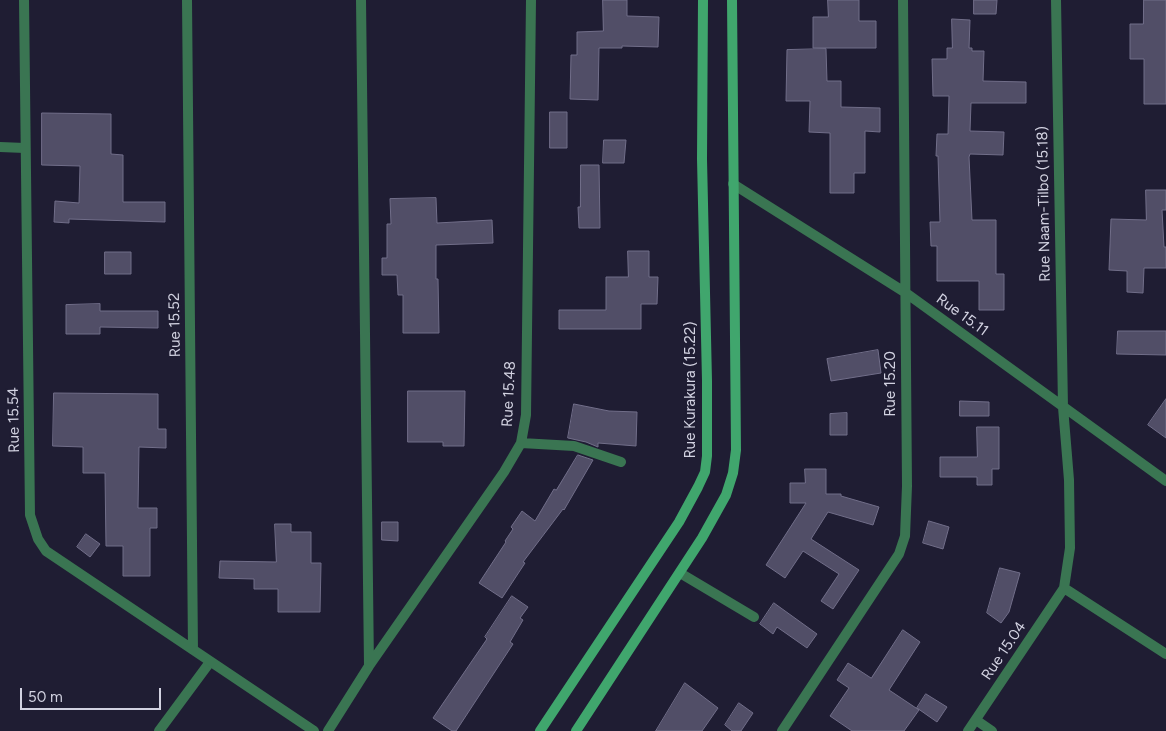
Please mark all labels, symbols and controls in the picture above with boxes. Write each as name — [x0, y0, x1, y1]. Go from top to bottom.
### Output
street label: Rue Naam-Tilbo (15.18) — [1034, 126, 1054, 282]
street label: Rue 15.11 — [932, 290, 992, 340]
street label: Rue 15.52 — [165, 293, 185, 357]
street label: Rue Kurakura (15.22) — [682, 321, 700, 459]
street label: Rue 15.20 — [882, 351, 900, 417]
street label: Rue 15.48 — [498, 361, 520, 427]
street label: Rue 15.54 — [4, 387, 24, 453]
street label: Rue 15.04 — [978, 618, 1030, 684]
scale bar — [22, 678, 164, 710]
text: 50 m — [28, 688, 63, 706]

